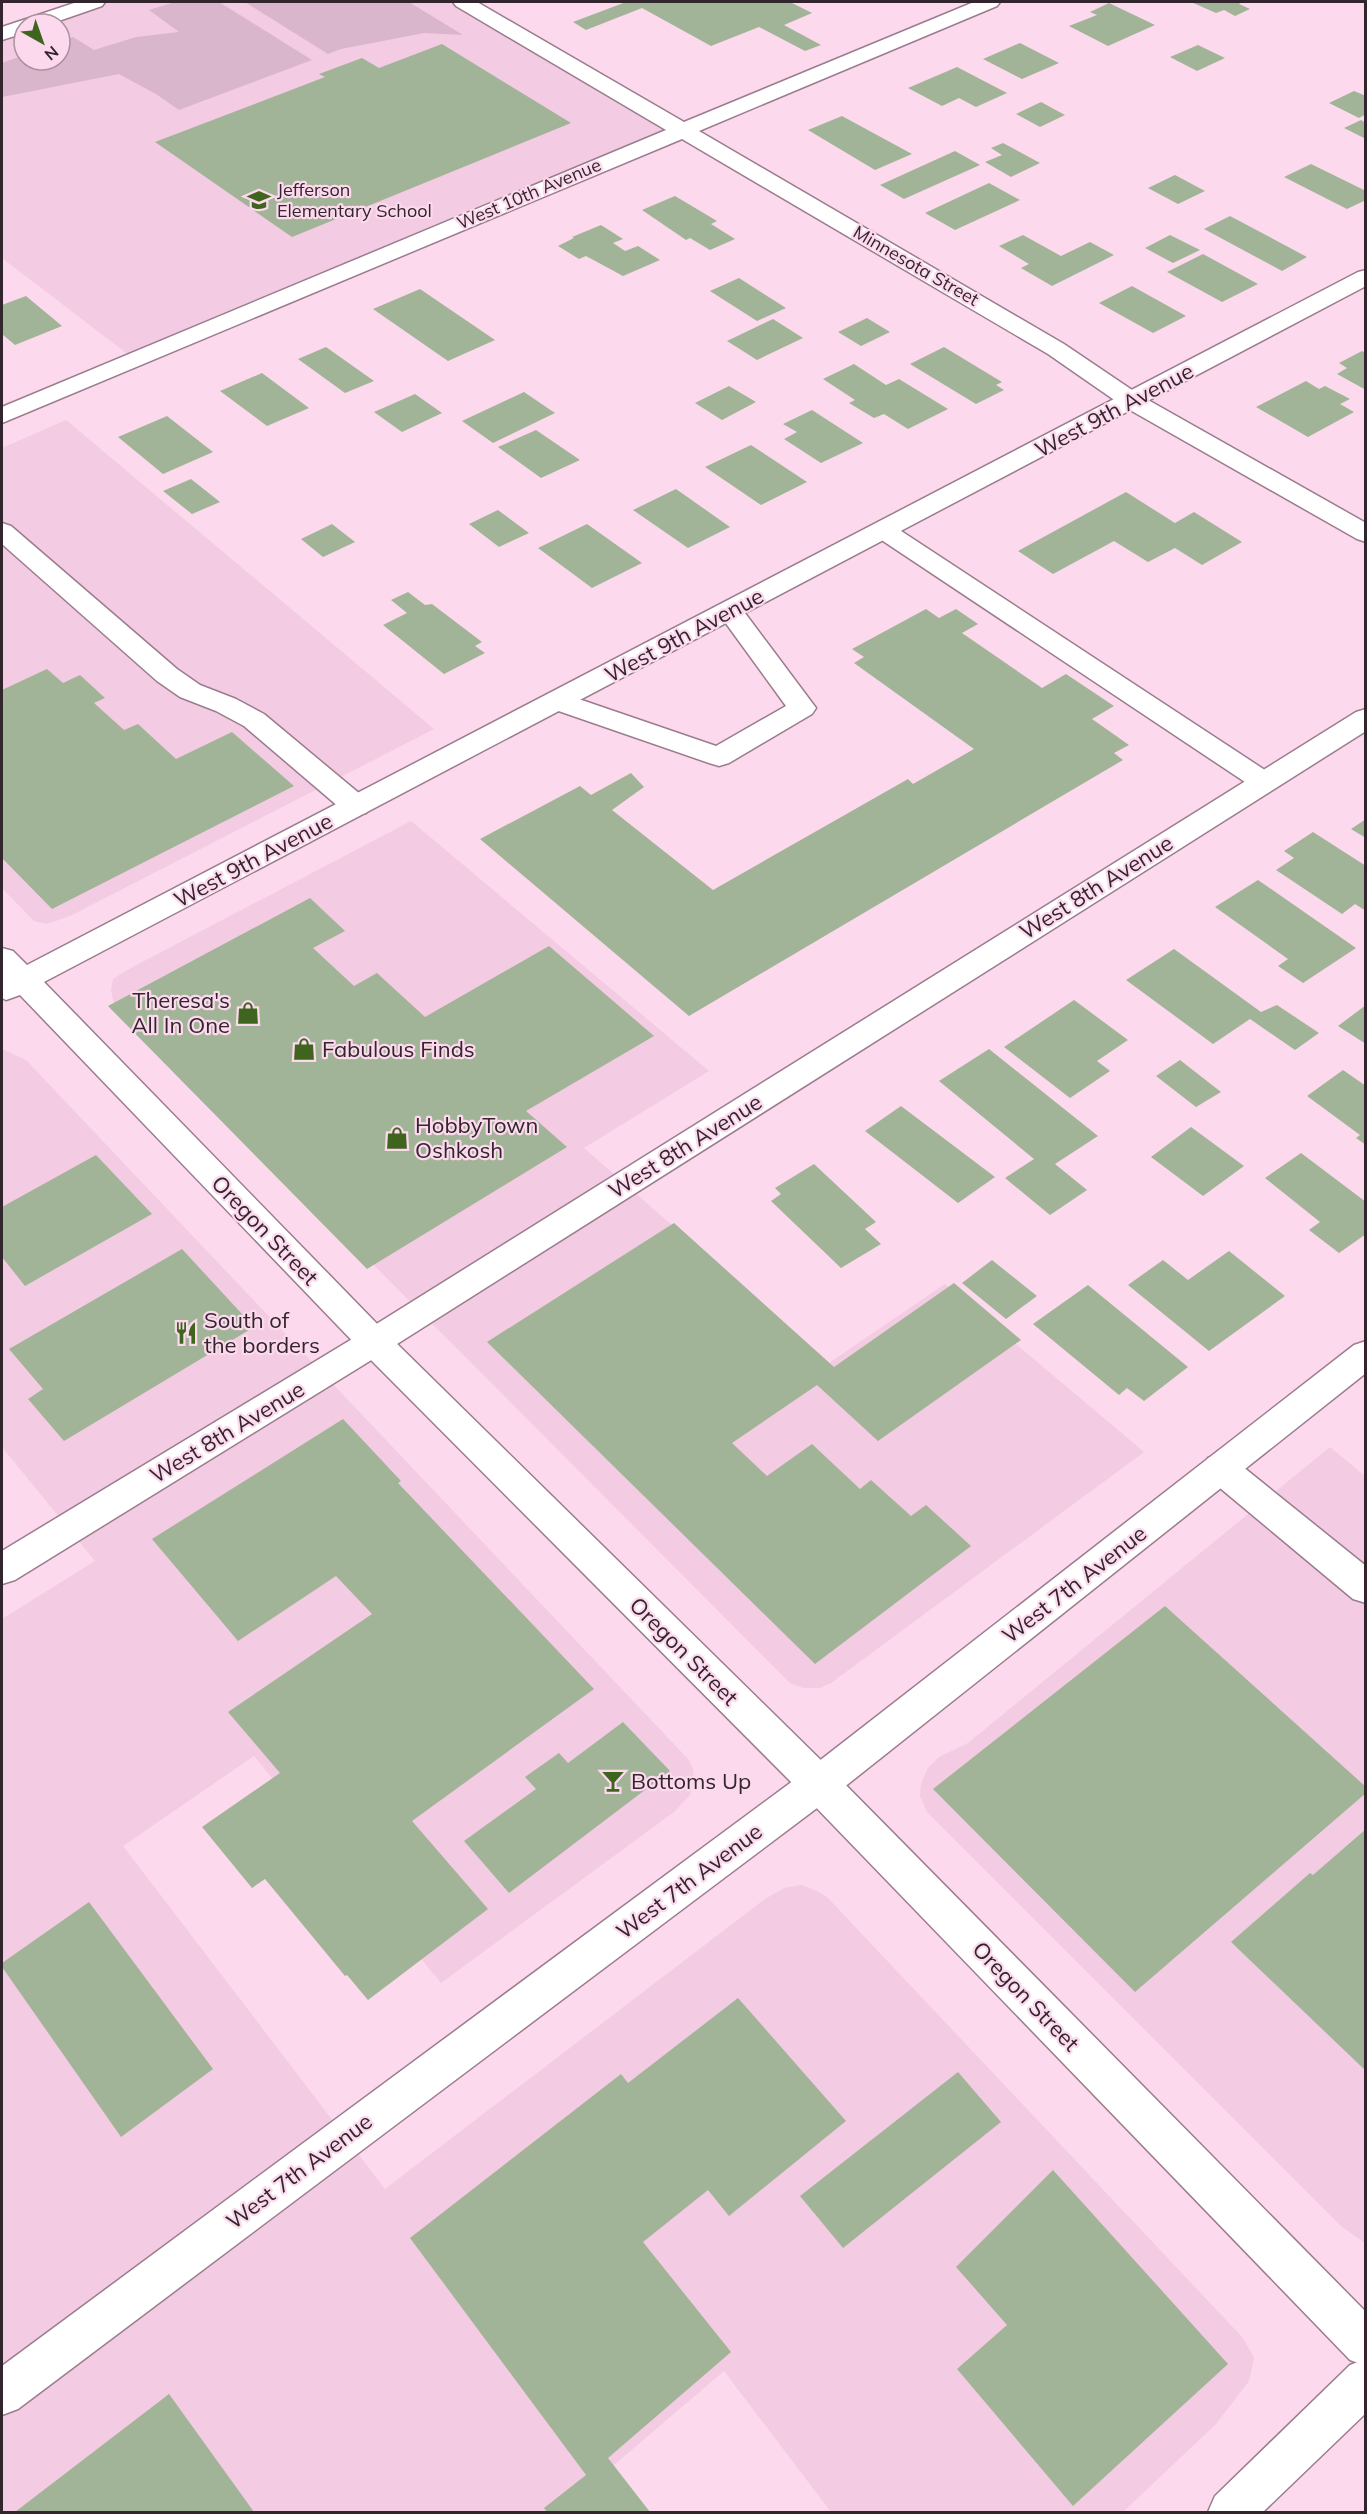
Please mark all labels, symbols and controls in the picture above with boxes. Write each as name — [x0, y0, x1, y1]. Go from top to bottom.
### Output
north arrow — [12, 12, 72, 72]
text: N — [41, 42, 63, 65]
street label: West 10th Avenue — [453, 153, 604, 234]
place label: Jefferson Elementary School — [277, 178, 432, 222]
school or university icon: Jefferson Elementary School — [246, 187, 272, 213]
street label: Minnesota Street — [849, 220, 983, 311]
street label: West 9th Avenue — [1030, 356, 1198, 464]
street label: West 9th Avenue — [600, 581, 768, 689]
street label: West 9th Avenue — [169, 806, 337, 914]
street label: West 8th Avenue — [1014, 829, 1178, 945]
place label: Theresa's All In One — [131, 986, 230, 1039]
shop icon: Theresa's All In One — [235, 1000, 261, 1026]
place label: Fabulous Finds — [322, 1035, 475, 1063]
shop icon: Fabulous Finds — [291, 1036, 317, 1062]
street label: West 8th Avenue — [603, 1088, 767, 1204]
place label: HobbyTown Oshkosh — [415, 1111, 538, 1164]
shop icon: HobbyTown Oshkosh — [384, 1125, 410, 1151]
street label: Oregon Street — [206, 1169, 325, 1291]
place label: South of the borders — [204, 1306, 320, 1359]
restaurant icon: South of the borders — [173, 1320, 199, 1346]
street label: West 8th Avenue — [145, 1375, 309, 1489]
street label: West 7th Avenue — [996, 1519, 1152, 1649]
street label: Oregon Street — [624, 1591, 744, 1711]
place label: Bottoms Up — [631, 1767, 751, 1795]
bar icon: Bottoms Up — [600, 1768, 626, 1794]
street label: West 7th Avenue — [610, 1817, 768, 1945]
street label: Oregon Street — [967, 1935, 1086, 2057]
street label: West 7th Avenue — [220, 2107, 378, 2235]

